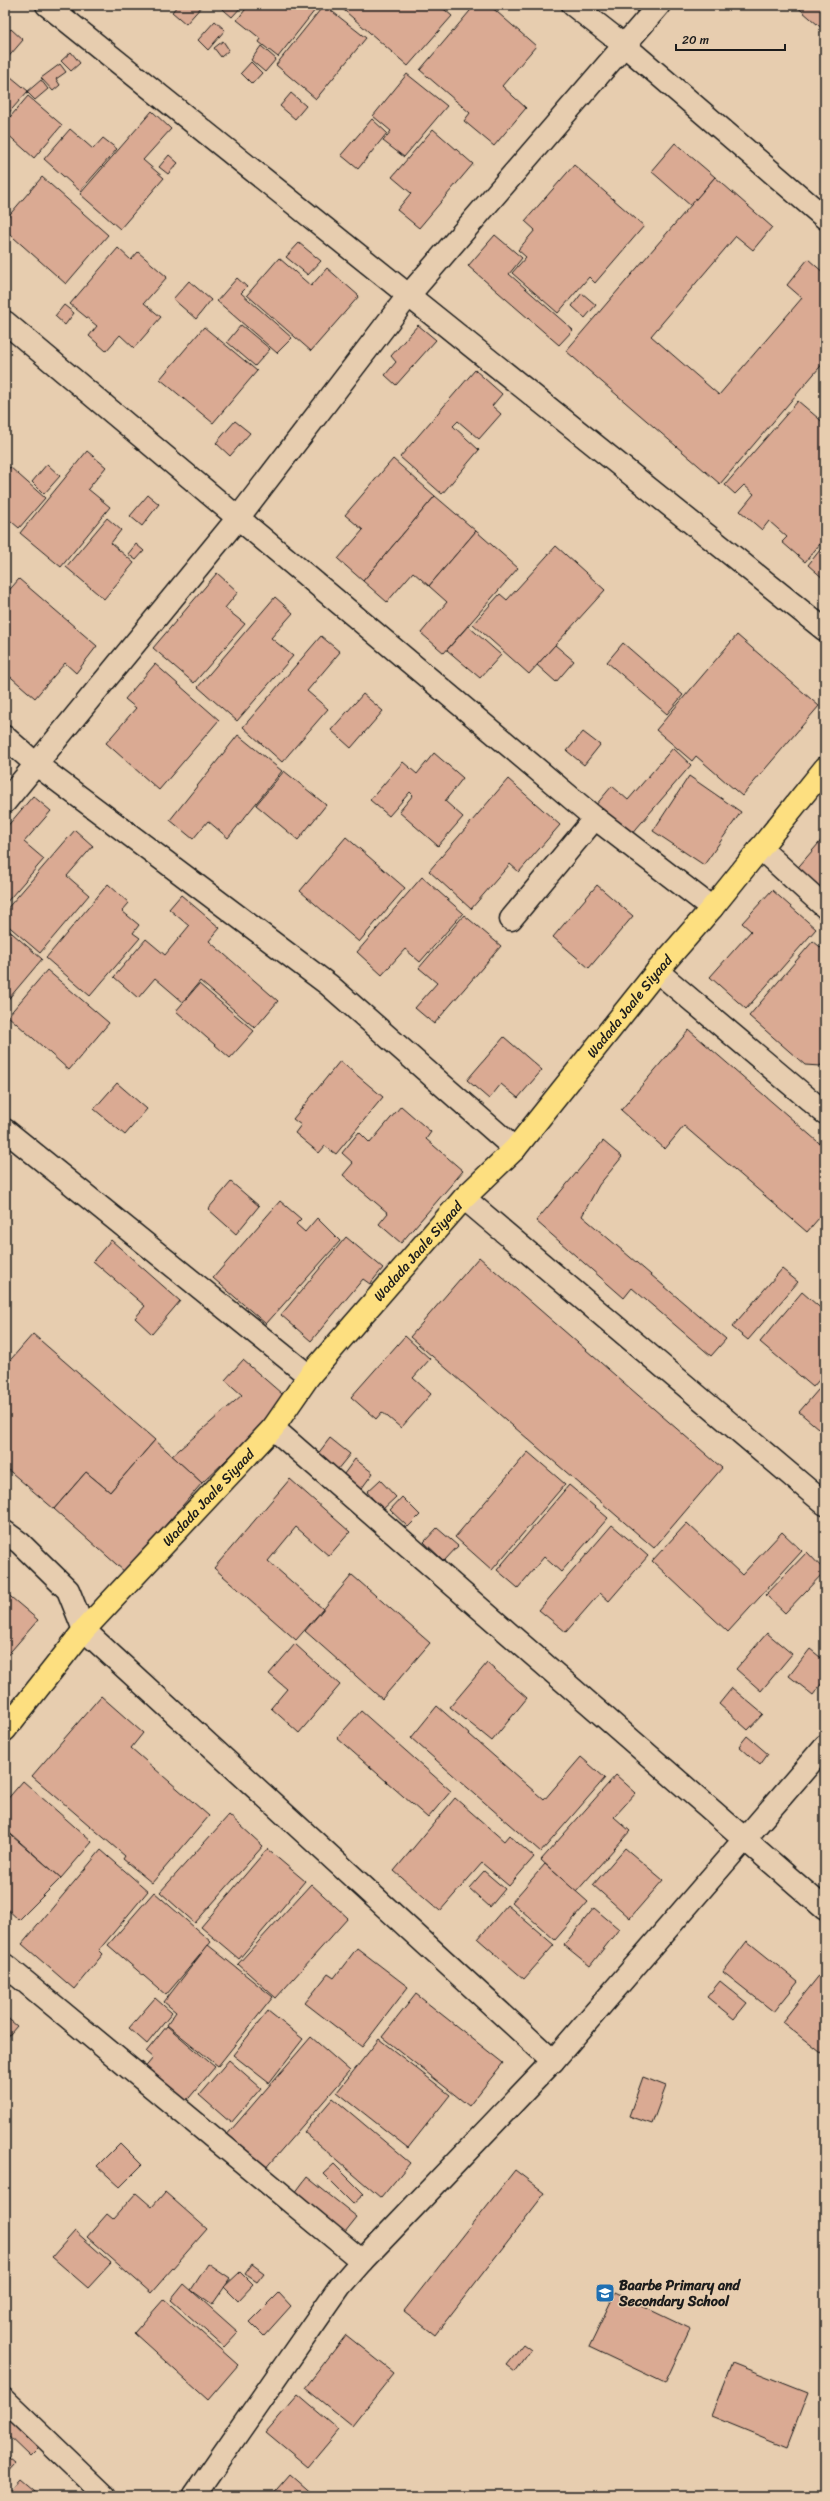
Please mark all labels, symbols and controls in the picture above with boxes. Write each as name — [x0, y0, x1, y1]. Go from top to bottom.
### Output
scale bar — [676, 26, 785, 52]
text: 20 m — [682, 29, 709, 51]
street label: Wadada Jaale Siyaad — [580, 948, 680, 1063]
street label: Wadada Jaale Siyaad — [367, 1194, 470, 1307]
street label: Wadada Jaale Siyaad — [156, 1441, 262, 1552]
place label: Baarbe Primary and Secondary School — [618, 2273, 741, 2314]
school or university icon: Baarbe Primary and Secondary School — [594, 2282, 616, 2304]

